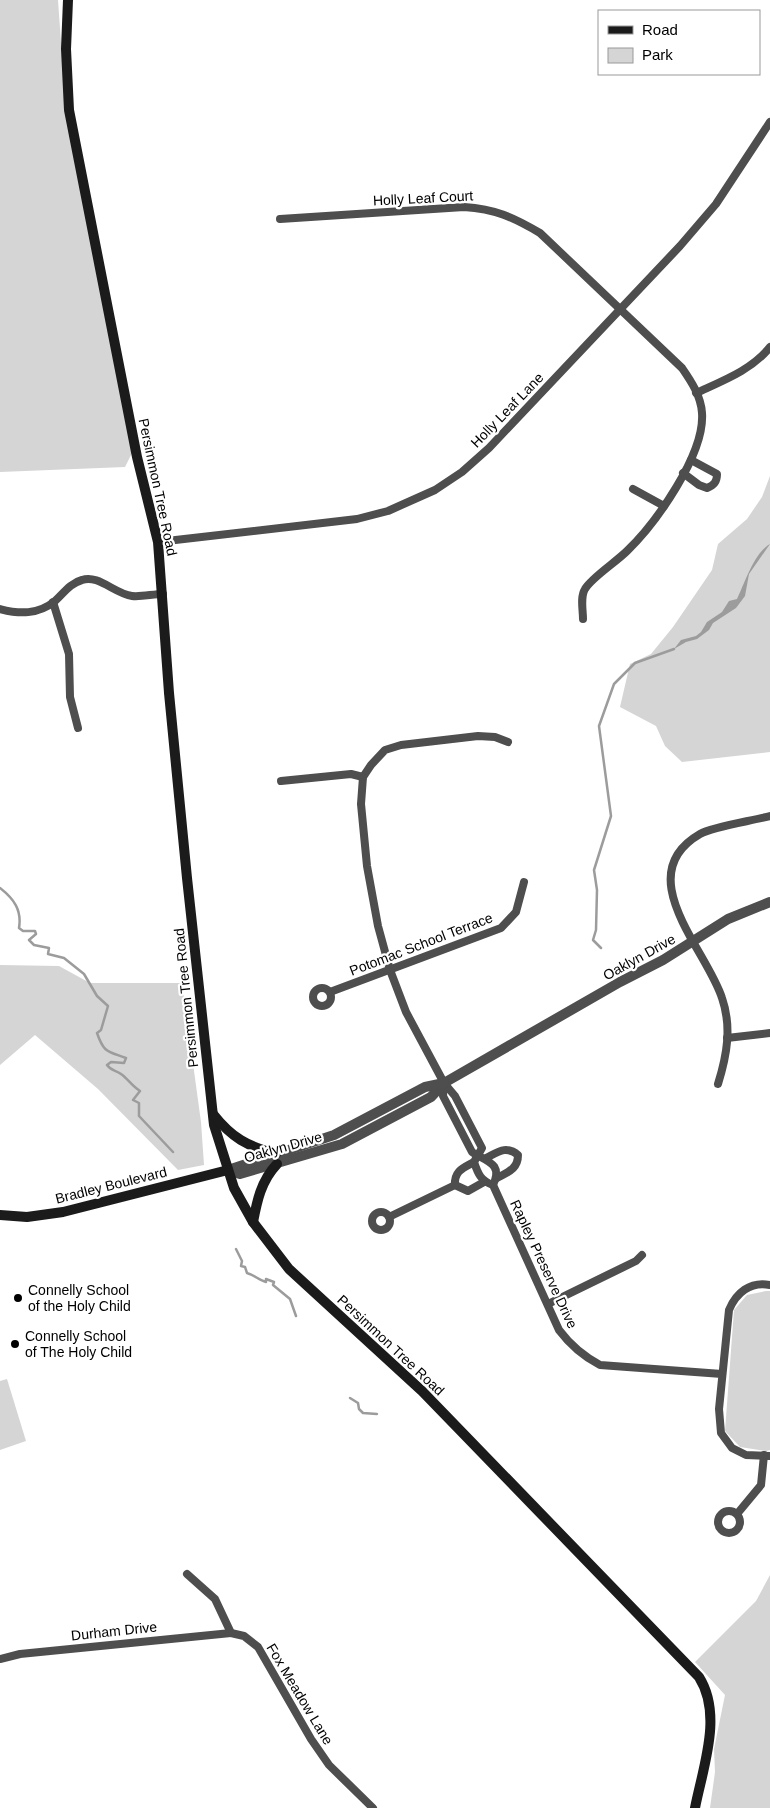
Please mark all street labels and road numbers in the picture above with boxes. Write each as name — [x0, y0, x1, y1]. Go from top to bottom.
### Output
street label: Holly Leaf Court — [372, 187, 474, 209]
street label: Holly Leaf Lane — [467, 369, 547, 451]
street label: Persimmon Tree Road — [136, 417, 180, 557]
street label: Potomac School Terrace — [347, 909, 495, 979]
street label: Persimmon Tree Road — [171, 928, 201, 1068]
street label: Oaklyn Drive — [600, 930, 678, 983]
street label: Oaklyn Drive — [242, 1128, 324, 1166]
street label: Bradley Boulevard — [54, 1163, 168, 1207]
street label: Rapley Preserve Drive — [507, 1197, 581, 1331]
street label: Persimmon Tree Road — [334, 1291, 448, 1399]
street label: Durham Drive — [70, 1619, 158, 1643]
street label: Fox Meadow Lane — [263, 1641, 337, 1748]

